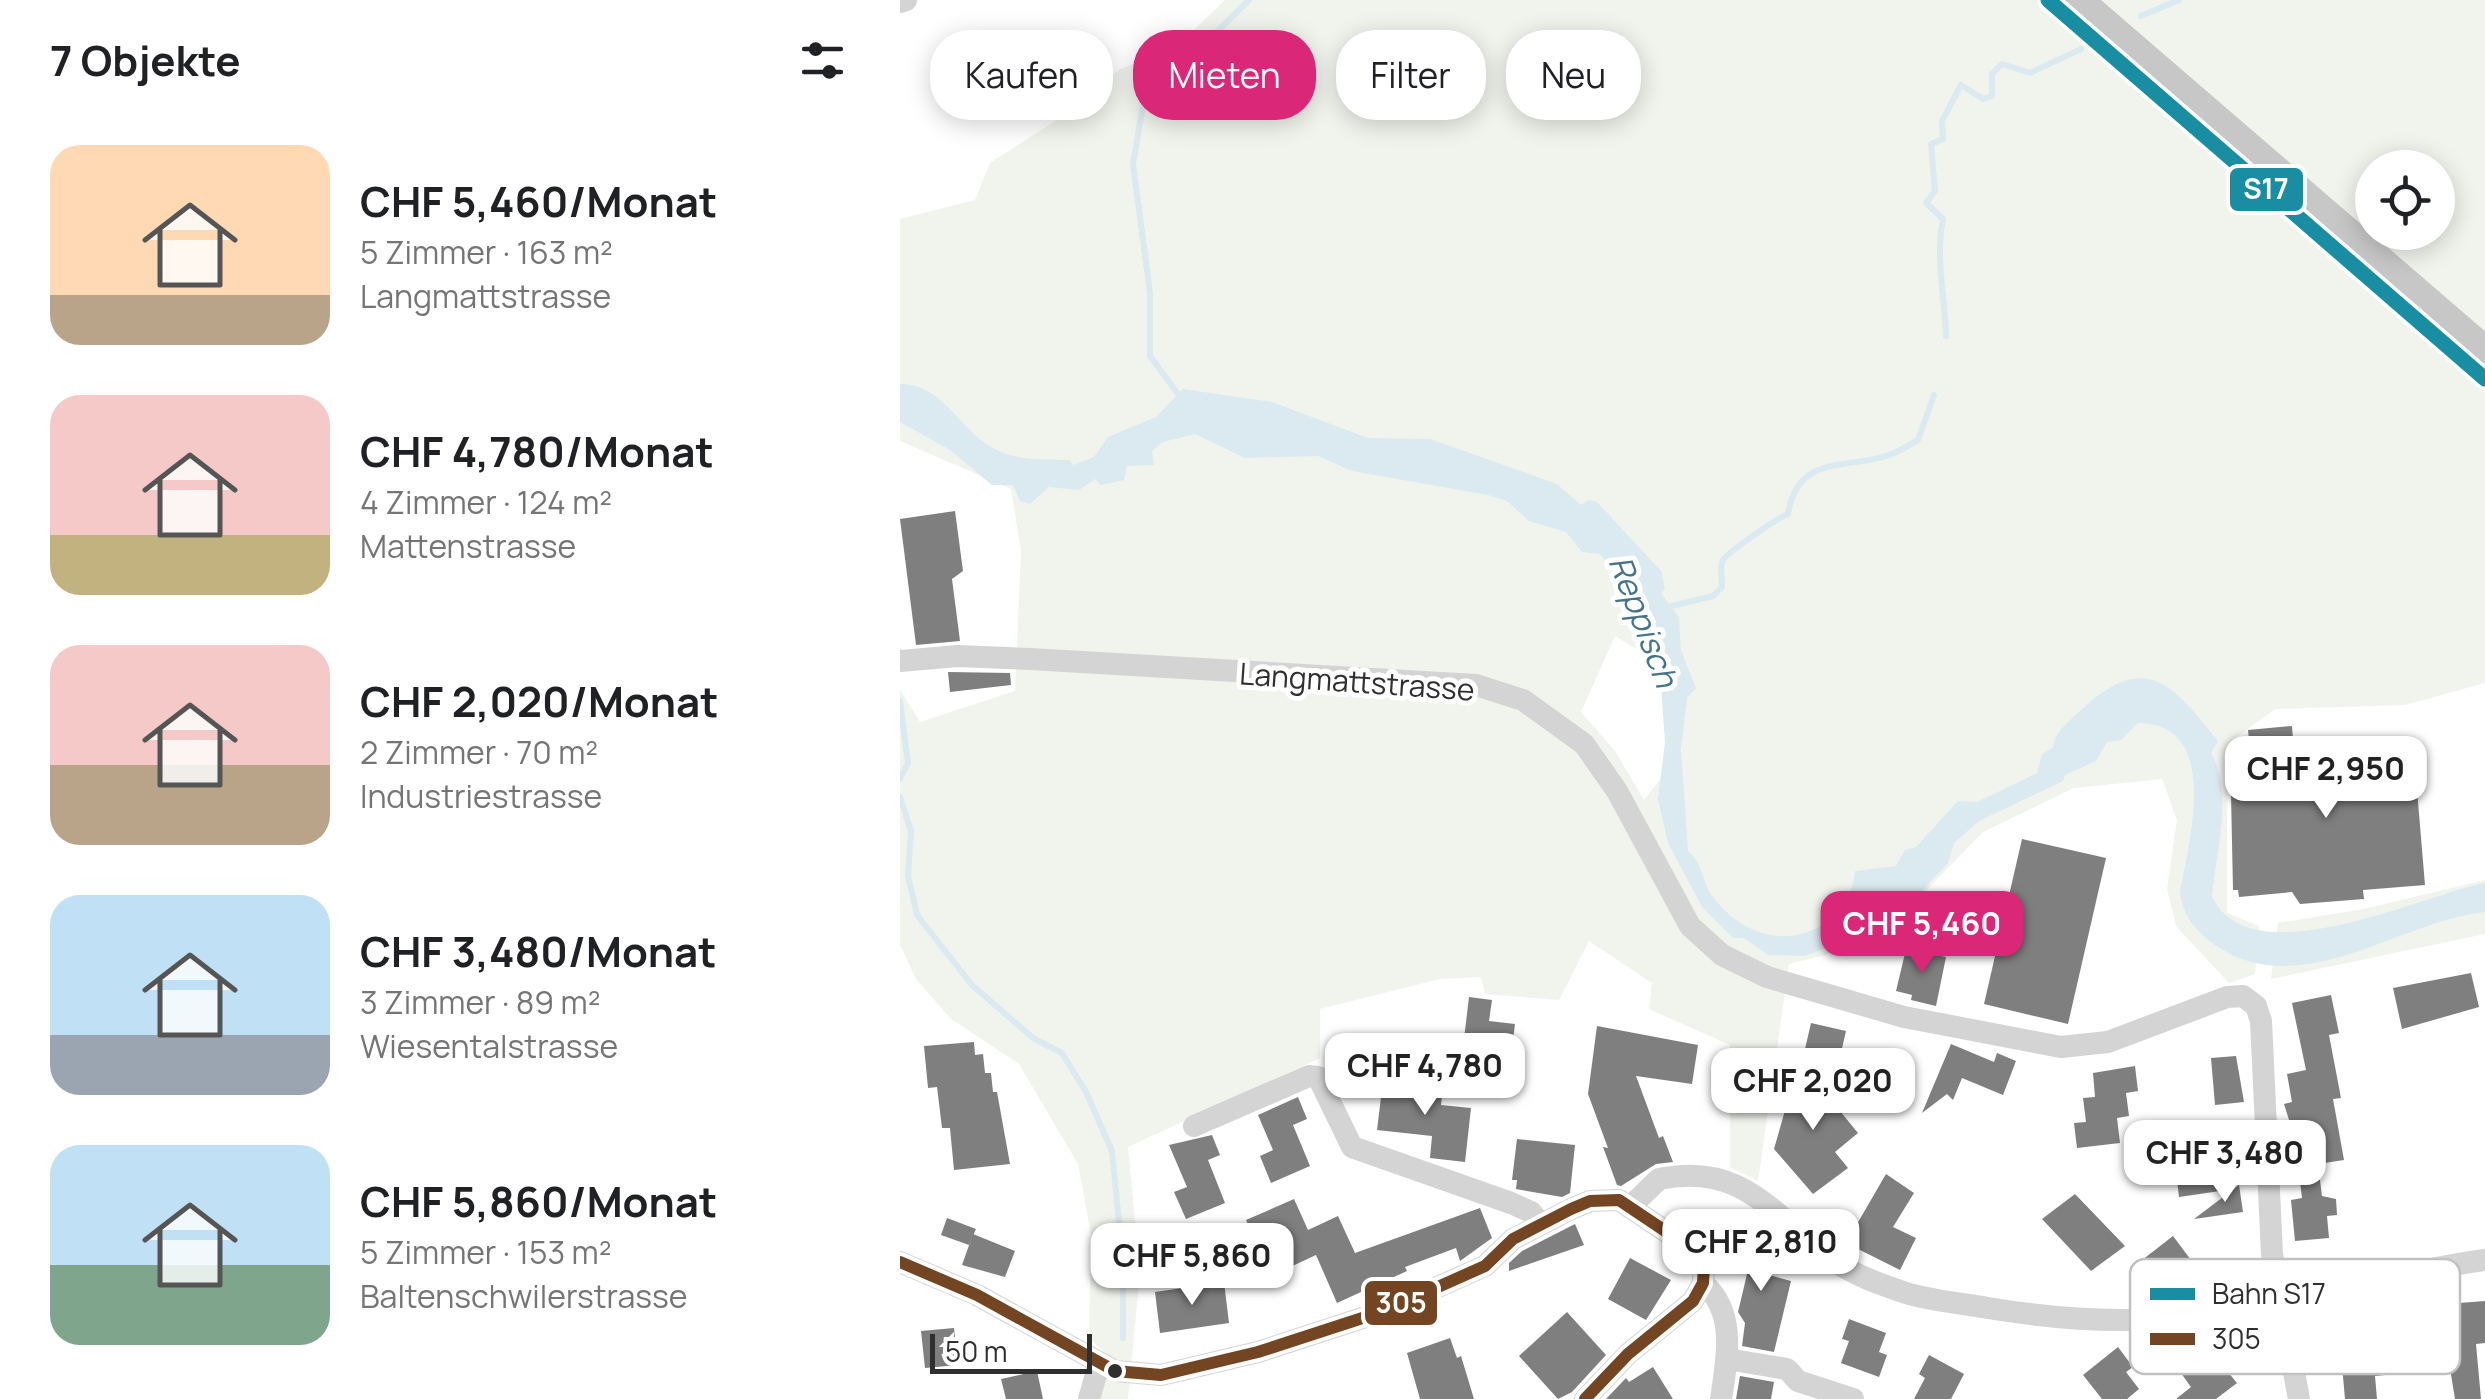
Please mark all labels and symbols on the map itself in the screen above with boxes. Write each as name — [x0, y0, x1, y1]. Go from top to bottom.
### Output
line badge: S17 — [2228, 166, 2305, 213]
text: S17 — [2243, 169, 2289, 207]
water label: Reppisch — [1599, 549, 1689, 694]
street label: Langmattstrasse — [1238, 652, 1476, 710]
pin: CHF 2,950 — [2212, 736, 2440, 821]
pin: CHF 5,460 — [1808, 891, 2036, 976]
pin: CHF 4,780 — [1311, 1033, 1539, 1118]
pin: CHF 2,020 — [1699, 1048, 1927, 1133]
pin: CHF 3,480 — [2111, 1120, 2339, 1205]
pin: CHF 2,810 — [1647, 1209, 1875, 1294]
pin: CHF 5,860 — [1078, 1223, 1306, 1308]
legend — [2130, 1259, 2460, 1374]
text: Bahn S17 — [2212, 1274, 2326, 1312]
line badge: 305 — [1363, 1279, 1439, 1327]
text: 305 — [1375, 1283, 1427, 1321]
text: 305 — [2212, 1319, 2261, 1357]
scale bar — [930, 1329, 1092, 1374]
unlabelled marker — [1105, 1361, 1125, 1381]

